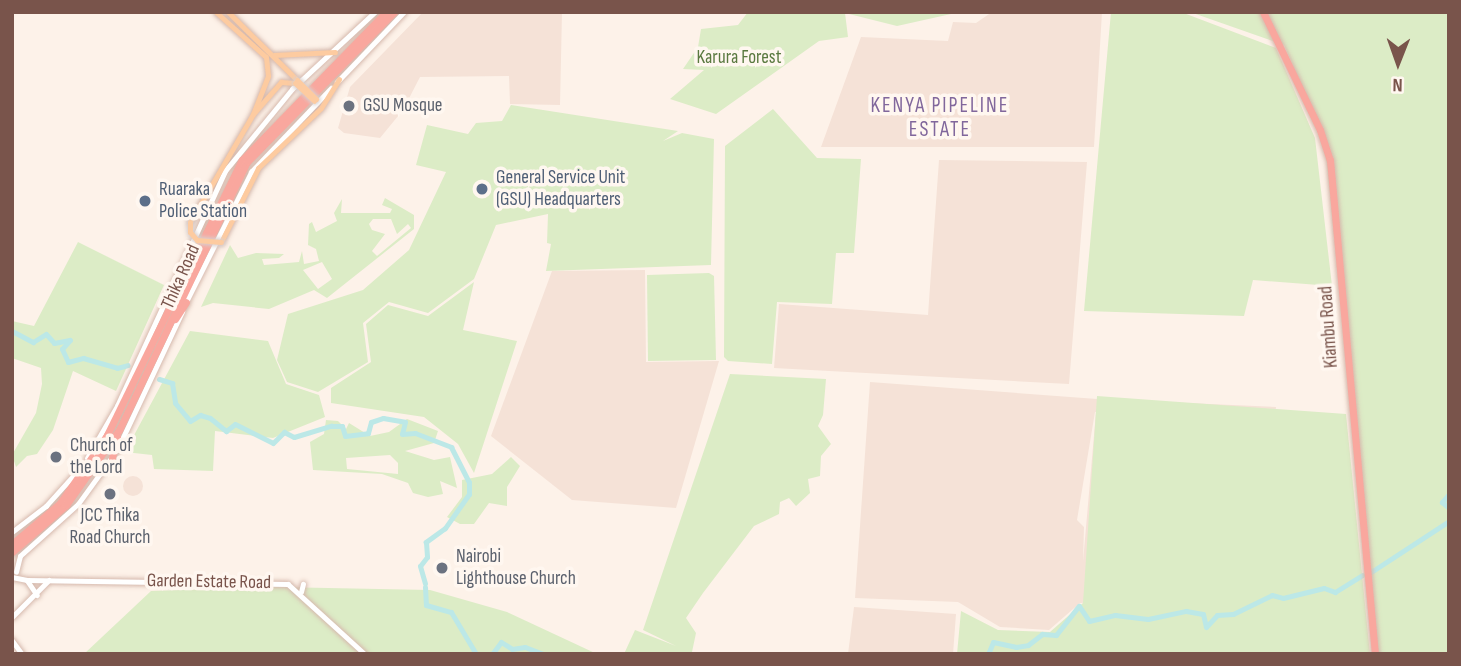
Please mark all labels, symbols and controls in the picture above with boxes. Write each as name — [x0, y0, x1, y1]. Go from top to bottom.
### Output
north arrow — [1363, 28, 1433, 98]
park label: Karura Forest — [697, 47, 781, 69]
text: N — [1392, 73, 1403, 96]
district label: KENYA PIPELINE ESTATE — [872, 93, 1008, 143]
place label: GSU Mosque — [363, 95, 442, 117]
marker: GSU Mosque — [341, 98, 357, 114]
place label: General Service Unit (GSU) Headquarters — [496, 167, 625, 211]
place label: Ruaraka Police Station — [159, 179, 247, 223]
marker: General Service Unit (GSU) Headquarters — [474, 181, 490, 197]
marker: Ruaraka Police Station — [137, 193, 153, 209]
street label: Thika Road — [157, 241, 205, 313]
street label: Kiambu Road — [1315, 285, 1343, 369]
place label: Church of the Lord — [70, 435, 133, 479]
marker: Church of the Lord — [48, 449, 64, 465]
marker: JCC Thika Road Church — [102, 486, 118, 502]
place label: JCC Thika Road Church — [70, 505, 150, 549]
place label: Nairobi Lighthouse Church — [456, 546, 576, 590]
marker: Nairobi Lighthouse Church — [434, 560, 450, 576]
street label: Garden Estate Road — [147, 570, 271, 594]

